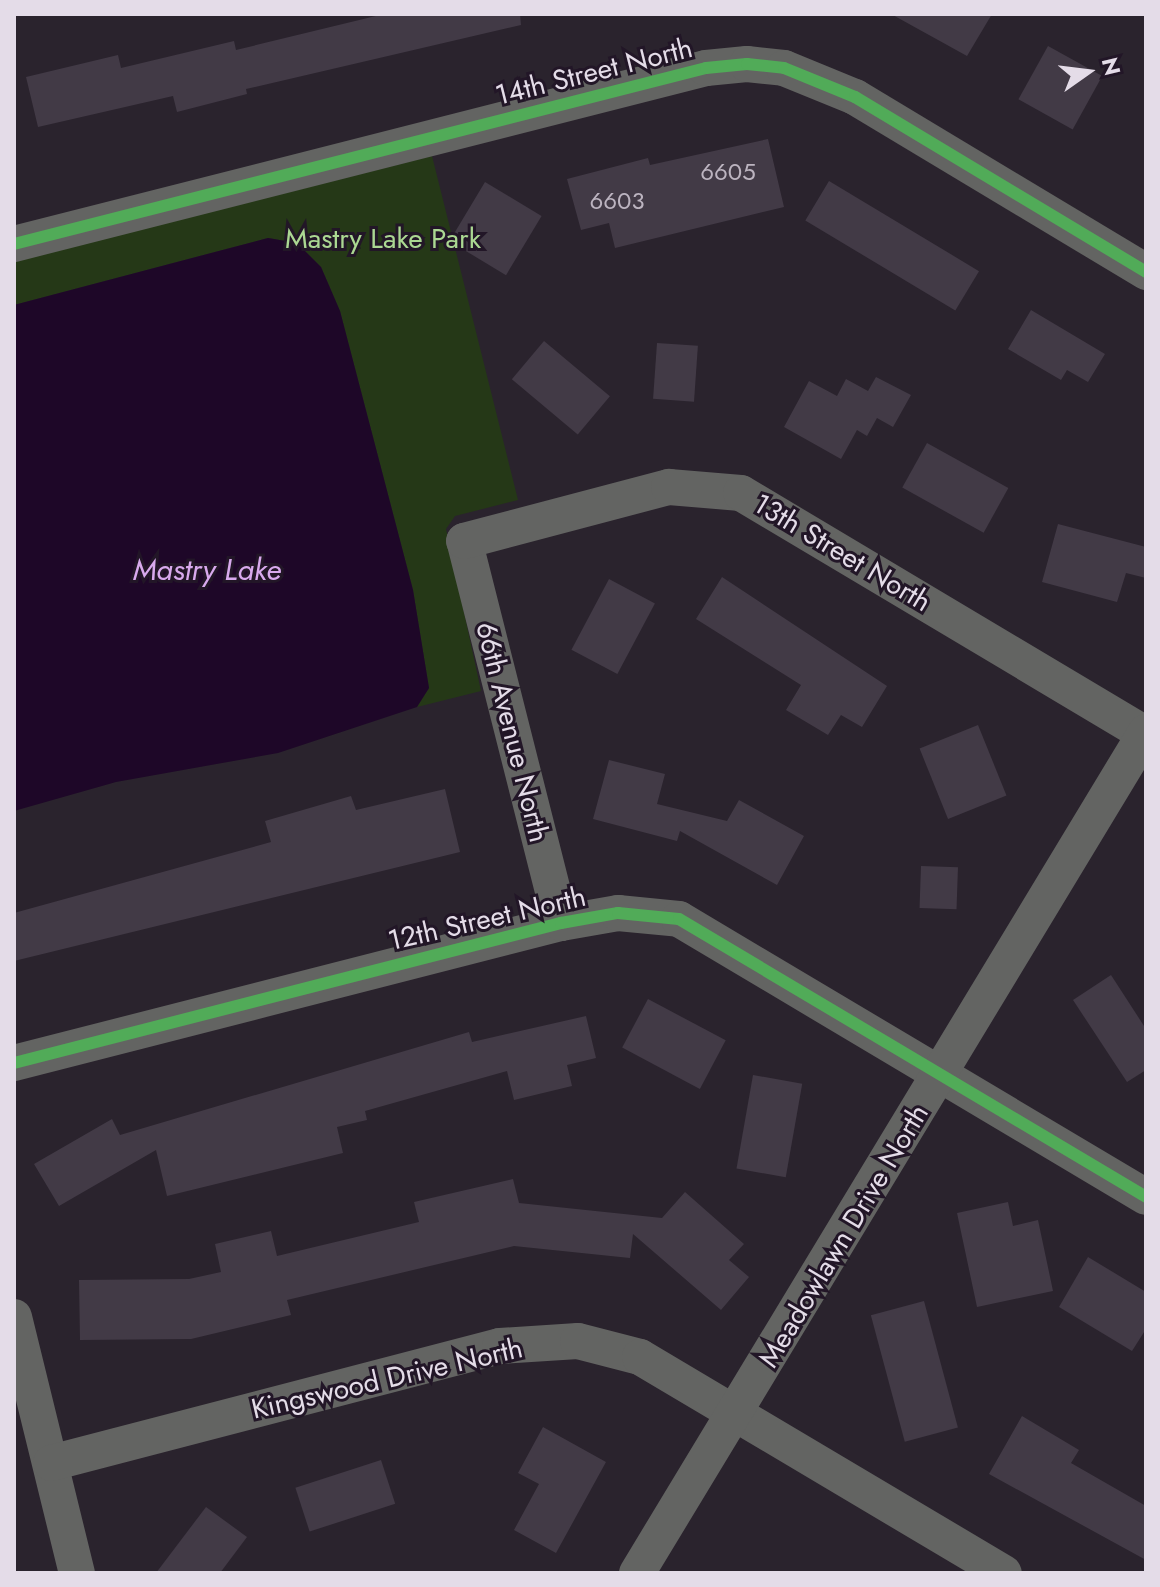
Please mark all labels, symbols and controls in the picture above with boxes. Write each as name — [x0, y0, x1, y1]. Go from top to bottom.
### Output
street label: 14th Street North — [492, 31, 696, 113]
north arrow — [1048, 32, 1128, 112]
text: N — [1094, 54, 1129, 79]
house number: 6605 — [700, 158, 756, 186]
house number: 6603 — [589, 187, 645, 215]
park label: Mastry Lake Park — [285, 222, 481, 256]
street label: 13th Street North — [747, 487, 937, 619]
water label: Mastry Lake — [133, 552, 281, 588]
street label: 66th Avenue North — [468, 618, 556, 846]
street label: 12th Street North — [385, 880, 589, 958]
street label: Meadowlawn Drive North — [752, 1098, 936, 1374]
street label: Kingswood Drive North — [248, 1331, 526, 1427]

